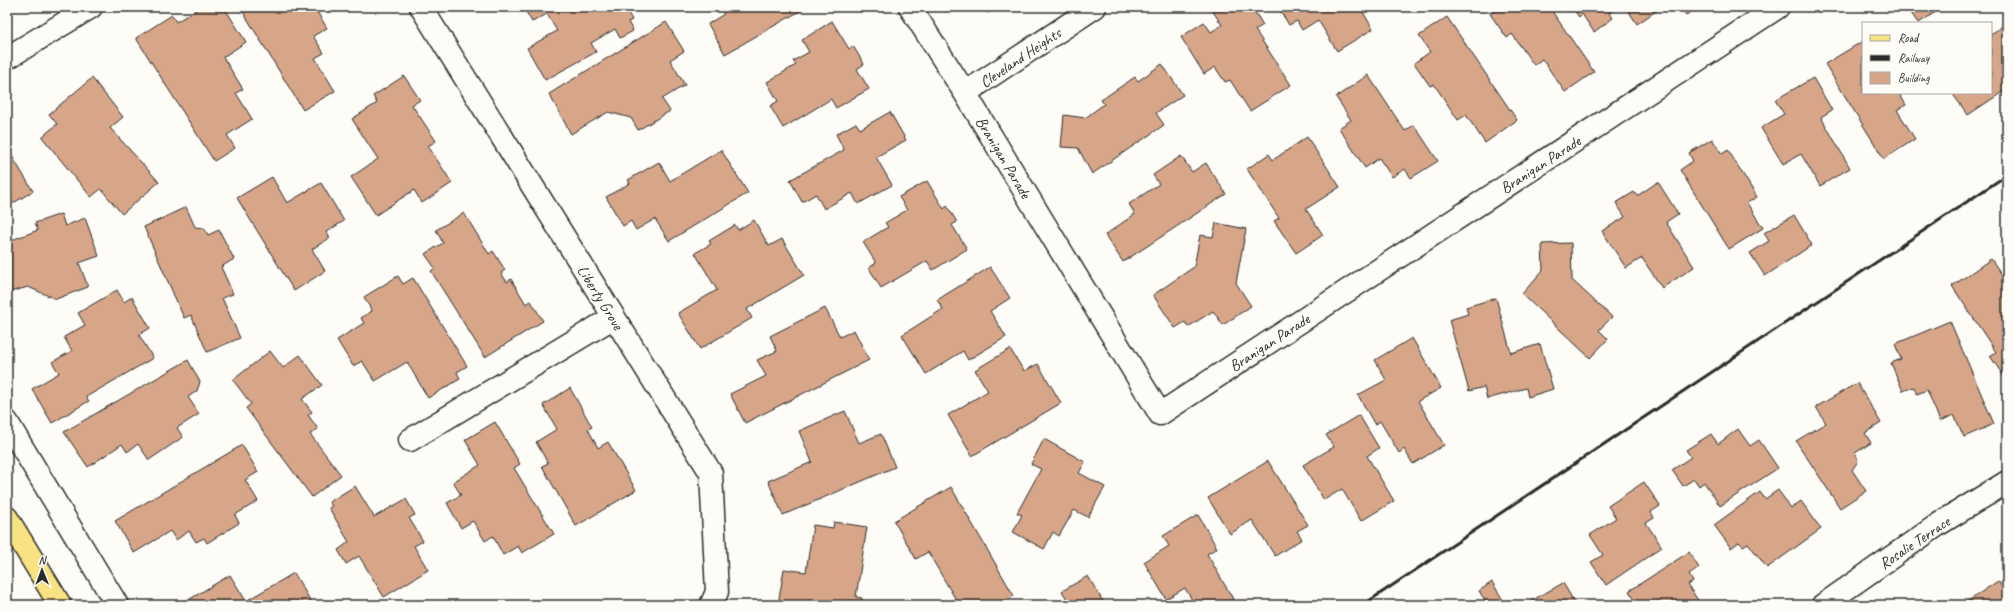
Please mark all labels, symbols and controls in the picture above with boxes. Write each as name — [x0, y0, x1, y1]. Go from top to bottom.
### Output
street label: Cleveland Heights — [976, 22, 1066, 92]
legend — [1862, 22, 1992, 94]
text: Road — [1898, 30, 1920, 46]
text: Railway — [1898, 50, 1930, 66]
text: Building — [1898, 70, 1930, 86]
street label: Branigan Parade — [971, 113, 1036, 204]
street label: Branigan Parade — [1497, 130, 1586, 198]
street label: Liberty Grove — [573, 262, 629, 335]
street label: Branigan Parade — [1226, 308, 1315, 376]
street label: Rosalie Terrace — [1875, 511, 1955, 574]
north arrow — [22, 550, 62, 590]
text: N — [38, 553, 48, 567]

